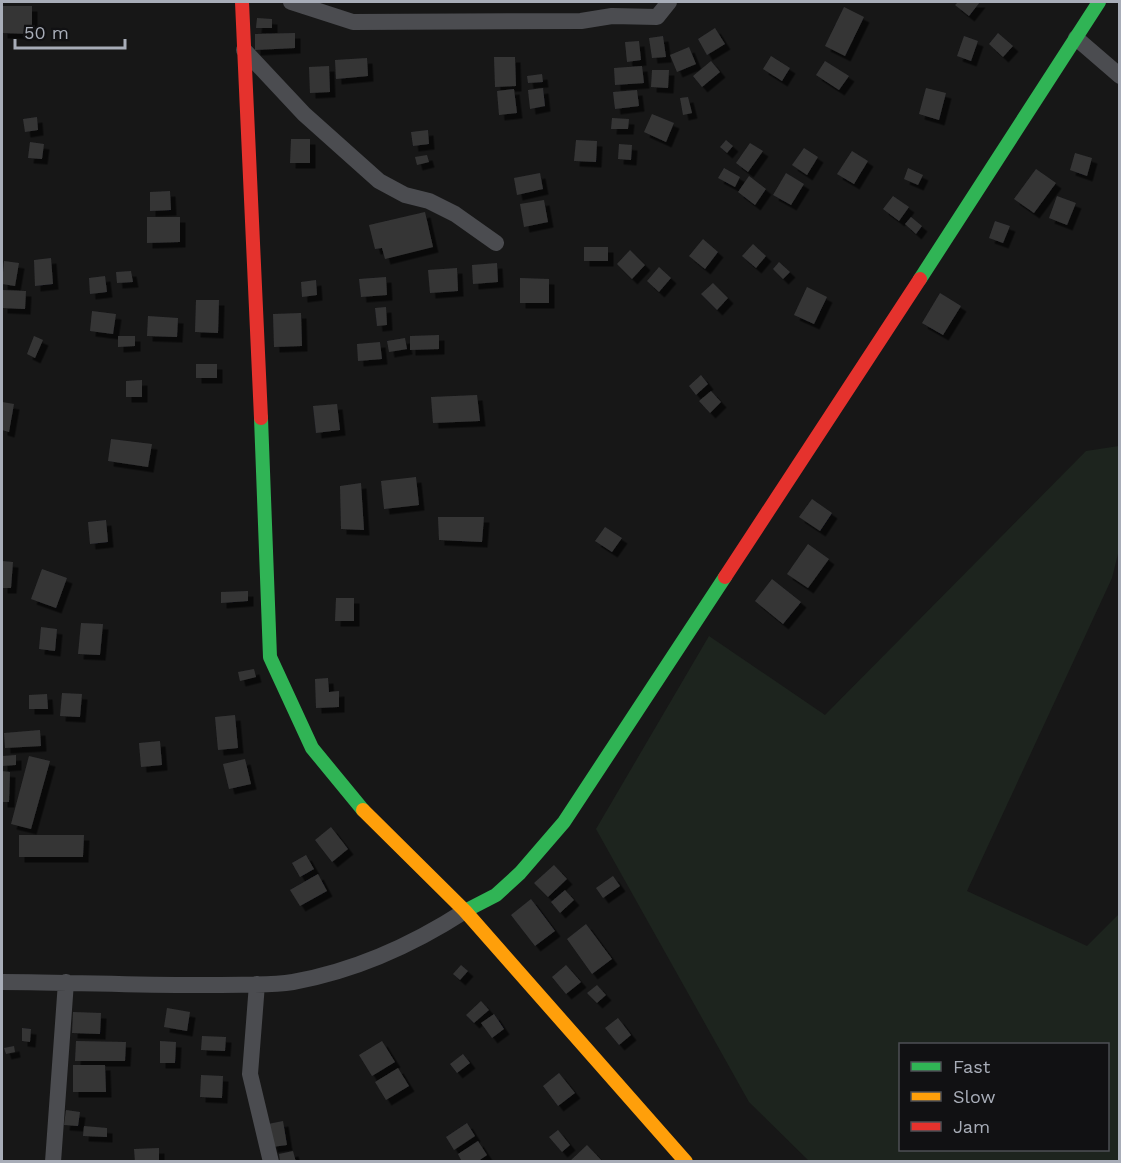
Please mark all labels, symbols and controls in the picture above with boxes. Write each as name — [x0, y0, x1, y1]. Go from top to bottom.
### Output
scale bar — [15, 12, 124, 50]
text: 50 m — [24, 22, 69, 43]
legend — [899, 1043, 1109, 1151]
text: Fast — [953, 1056, 991, 1077]
text: Slow — [953, 1086, 996, 1107]
text: Jam — [953, 1116, 990, 1137]

